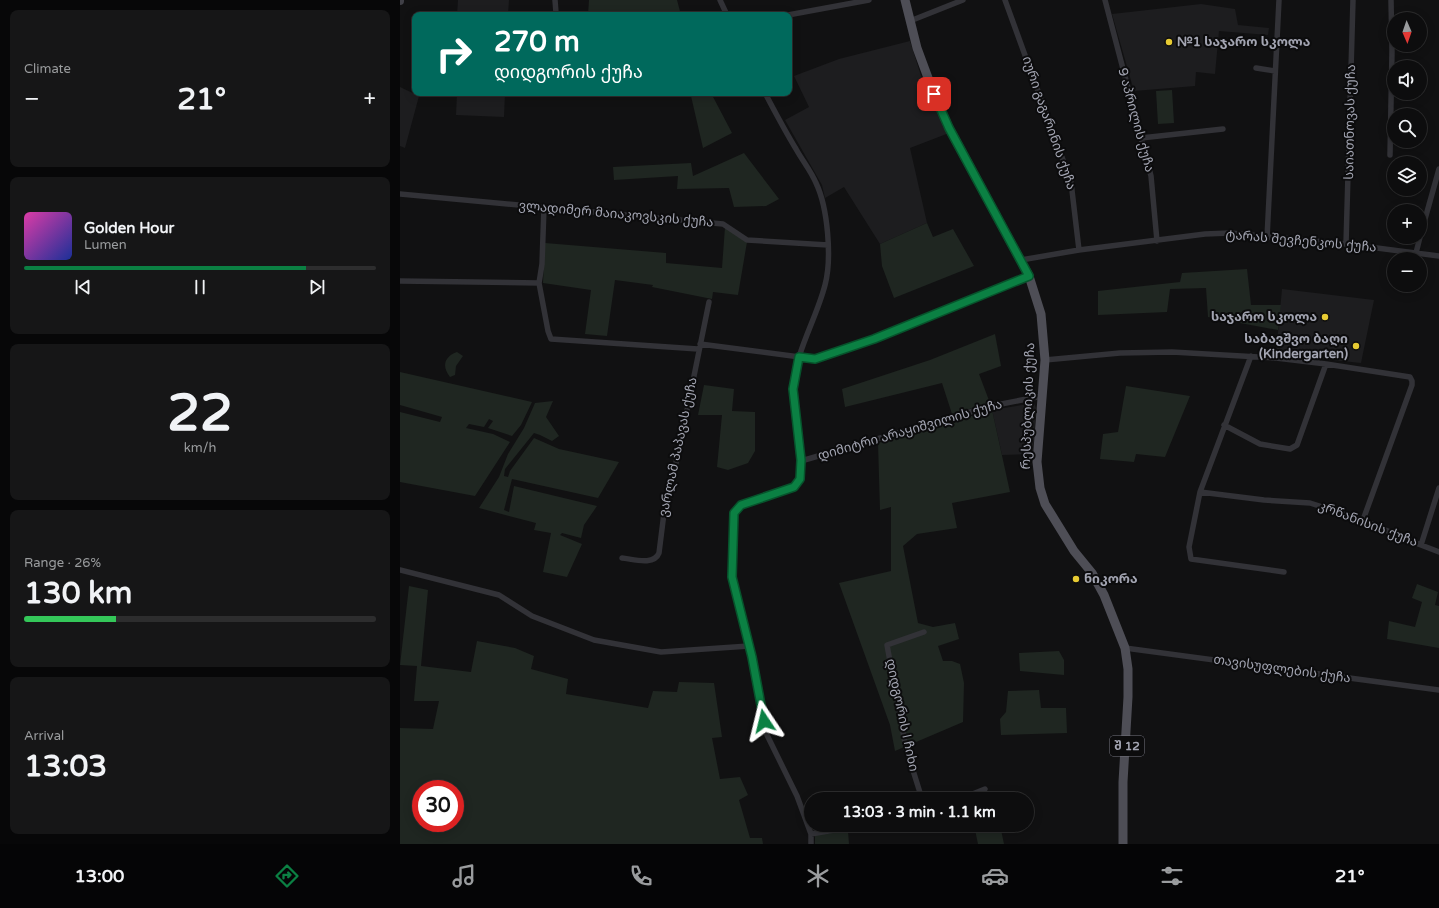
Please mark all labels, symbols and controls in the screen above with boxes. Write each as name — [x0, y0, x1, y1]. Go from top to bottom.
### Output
north arrow — [1387, 12, 1427, 52]
map controls — [1387, 12, 1427, 292]
text: 270 m — [494, 25, 580, 59]
icon: right — [428, 28, 480, 80]
place label: №1 საჯარო სკოლა — [1177, 34, 1310, 50]
marker: №1 საჯარო სკოლა — [1164, 37, 1174, 47]
street label: იური გაგარინის ქუჩა — [1019, 54, 1079, 192]
button: sound — [1387, 60, 1427, 100]
text: Climate — [24, 61, 71, 77]
text: დიდგორის ქუჩა — [494, 61, 643, 83]
street label: საიათნოვას ქუჩა — [1341, 64, 1359, 180]
street label: 9 აპრილის ქუჩა — [1114, 66, 1158, 174]
pin — [917, 77, 951, 111]
text: 21° — [177, 81, 226, 118]
icon: arrive — [923, 83, 945, 105]
text: − — [24, 86, 40, 112]
text: + — [364, 86, 376, 112]
button: search — [1387, 108, 1427, 148]
button: layers — [1387, 156, 1427, 196]
street label: ვლადიმერ მაიაკოვსკის ქუჩა — [518, 198, 714, 230]
button: + — [1387, 204, 1427, 244]
text: Golden Hour — [84, 219, 174, 237]
street label: ტარას შევჩენკოს ქუჩა — [1225, 226, 1377, 256]
text: Lumen — [84, 237, 127, 253]
button: − — [1387, 252, 1427, 292]
icon: previous — [72, 276, 94, 298]
icon: pause — [189, 276, 211, 298]
icon: next — [306, 276, 328, 298]
place label: საჯარო სკოლა — [1211, 309, 1317, 325]
marker: საჯარო სკოლა — [1320, 312, 1330, 322]
place label: საბავშვო ბაღი (Kindergarten) — [1244, 331, 1348, 362]
marker: საბავშვო ბაღი (Kindergarten) — [1351, 341, 1361, 351]
street label: რესპუბლიკის ქუჩა — [1018, 342, 1038, 470]
street label: ვარლამ პაპავას ქუჩა — [655, 376, 701, 518]
text: 22 — [167, 382, 233, 445]
street label: დიმიტრი არაყიშვილის ქუჩა — [816, 396, 1004, 464]
text: km/h — [184, 440, 216, 456]
street label: კრწანისის ქუჩა — [1316, 498, 1420, 550]
text: Range · 26% — [24, 555, 101, 571]
place label: ნიკორა — [1084, 571, 1138, 587]
marker: ნიკორა — [1071, 574, 1081, 584]
text: 130 km — [24, 575, 132, 612]
street label: თავისუფლების ქუჩა — [1212, 651, 1352, 687]
street label: დიდგორის I ჩიხი — [882, 657, 922, 773]
position arrow — [743, 700, 785, 742]
text: Arrival — [24, 728, 64, 744]
road number: შ 12 — [1110, 736, 1144, 756]
text: 13:03 — [24, 748, 107, 785]
speed limit sign: 30 — [412, 780, 464, 832]
text: 13:03 · 3 min · 1.1 km — [842, 803, 996, 821]
icon: directions — [273, 862, 301, 890]
icon: music — [450, 862, 478, 890]
icon: phone — [627, 862, 655, 890]
icon: climate — [804, 862, 832, 890]
icon: car — [981, 862, 1009, 890]
icon: filters — [1158, 862, 1186, 890]
text: 13:00 — [74, 865, 124, 887]
text: 21° — [1335, 865, 1364, 887]

